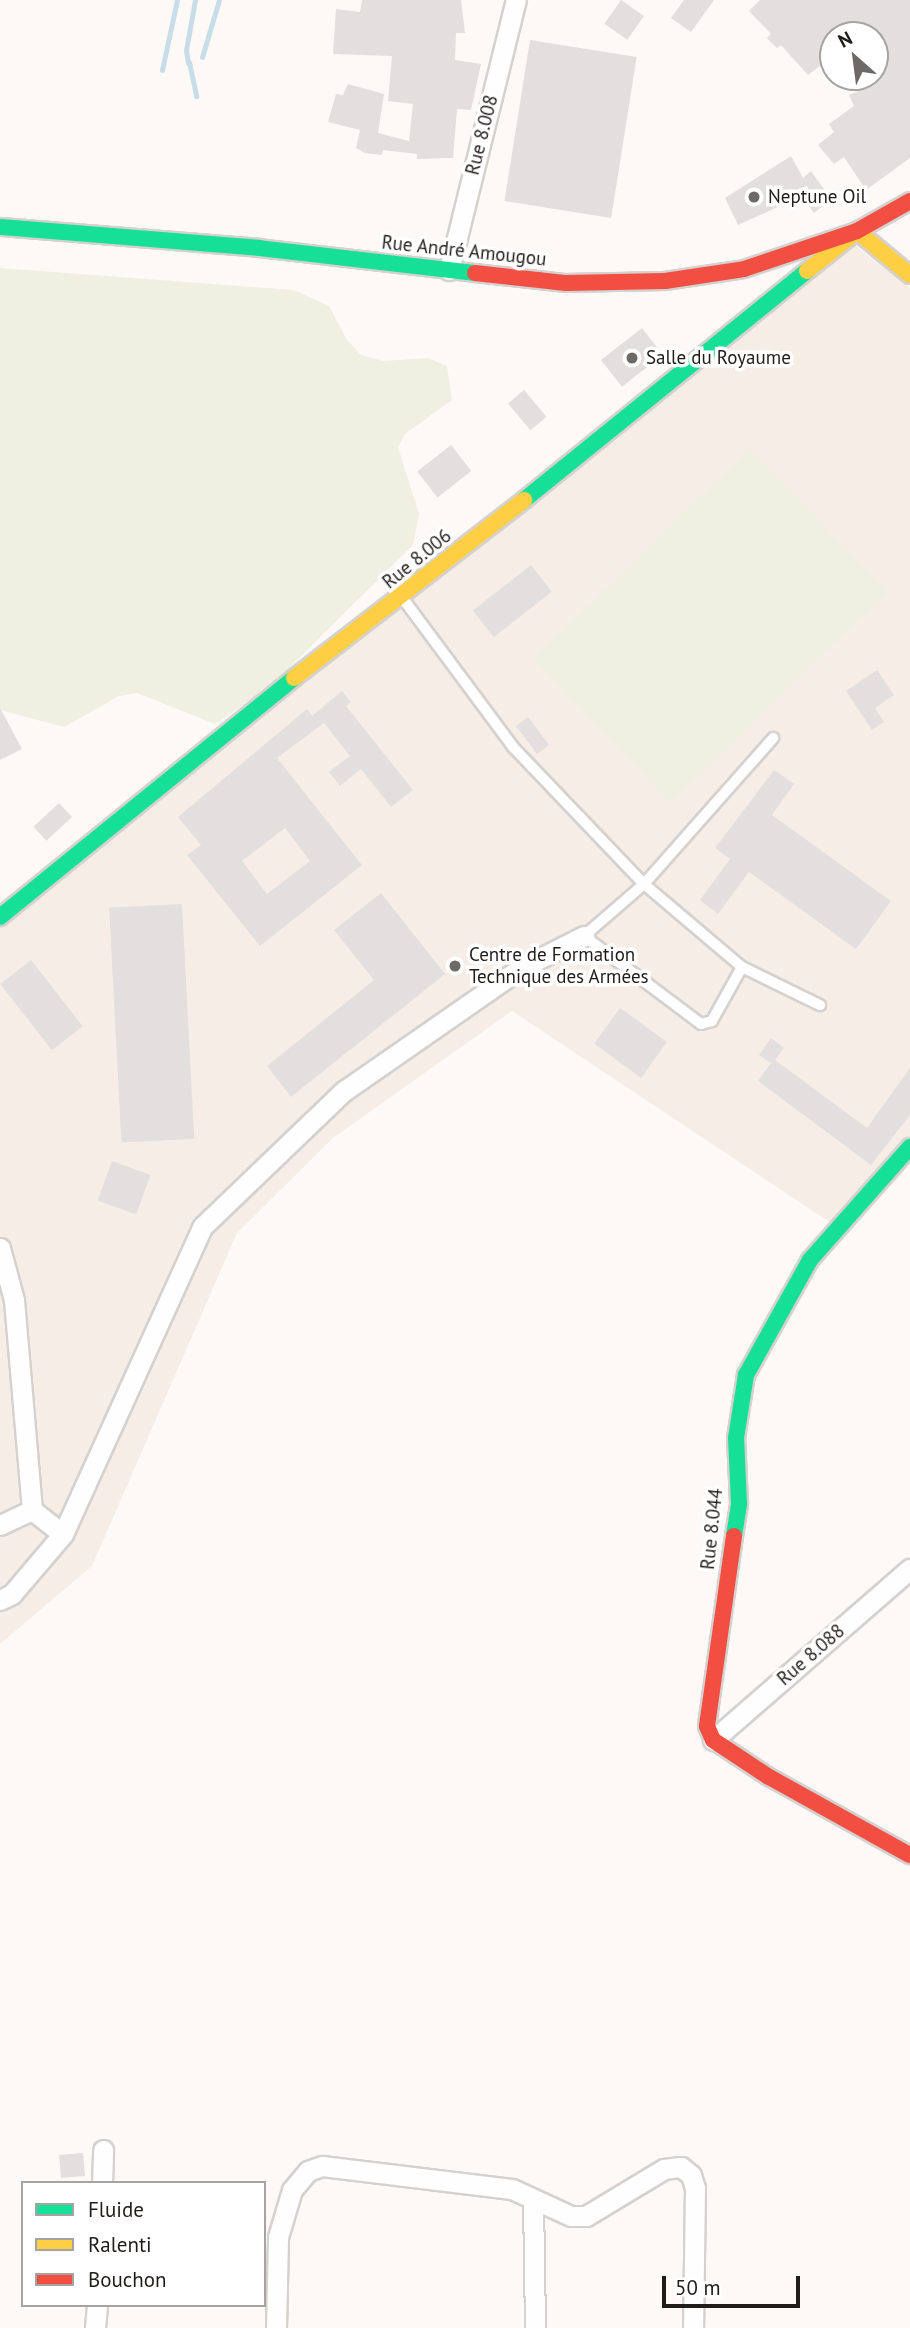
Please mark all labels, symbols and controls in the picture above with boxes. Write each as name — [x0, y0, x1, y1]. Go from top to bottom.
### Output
north arrow — [819, 21, 889, 91]
text: N — [834, 26, 856, 53]
street label: Rue 8.008 — [461, 93, 503, 177]
place label: Neptune Oil — [768, 186, 866, 208]
marker: Neptune Oil — [746, 189, 762, 205]
street label: Rue André Amougou — [380, 231, 548, 271]
place label: Salle du Royaume — [646, 347, 791, 369]
marker: Salle du Royaume — [624, 350, 640, 366]
street label: Rue 8.006 — [378, 524, 456, 594]
place label: Centre de Formation Technique des Armées — [469, 944, 649, 988]
marker: Centre de Formation Technique des Armées — [447, 958, 463, 974]
street label: Rue 8.044 — [696, 1487, 728, 1571]
street label: Rue 8.088 — [773, 1620, 849, 1690]
legend — [21, 2181, 266, 2307]
text: Fluide — [88, 2196, 144, 2223]
text: Ralenti — [88, 2231, 152, 2258]
scale bar — [665, 2262, 803, 2306]
text: Bouchon — [88, 2266, 167, 2293]
text: 50 m — [675, 2274, 721, 2301]

